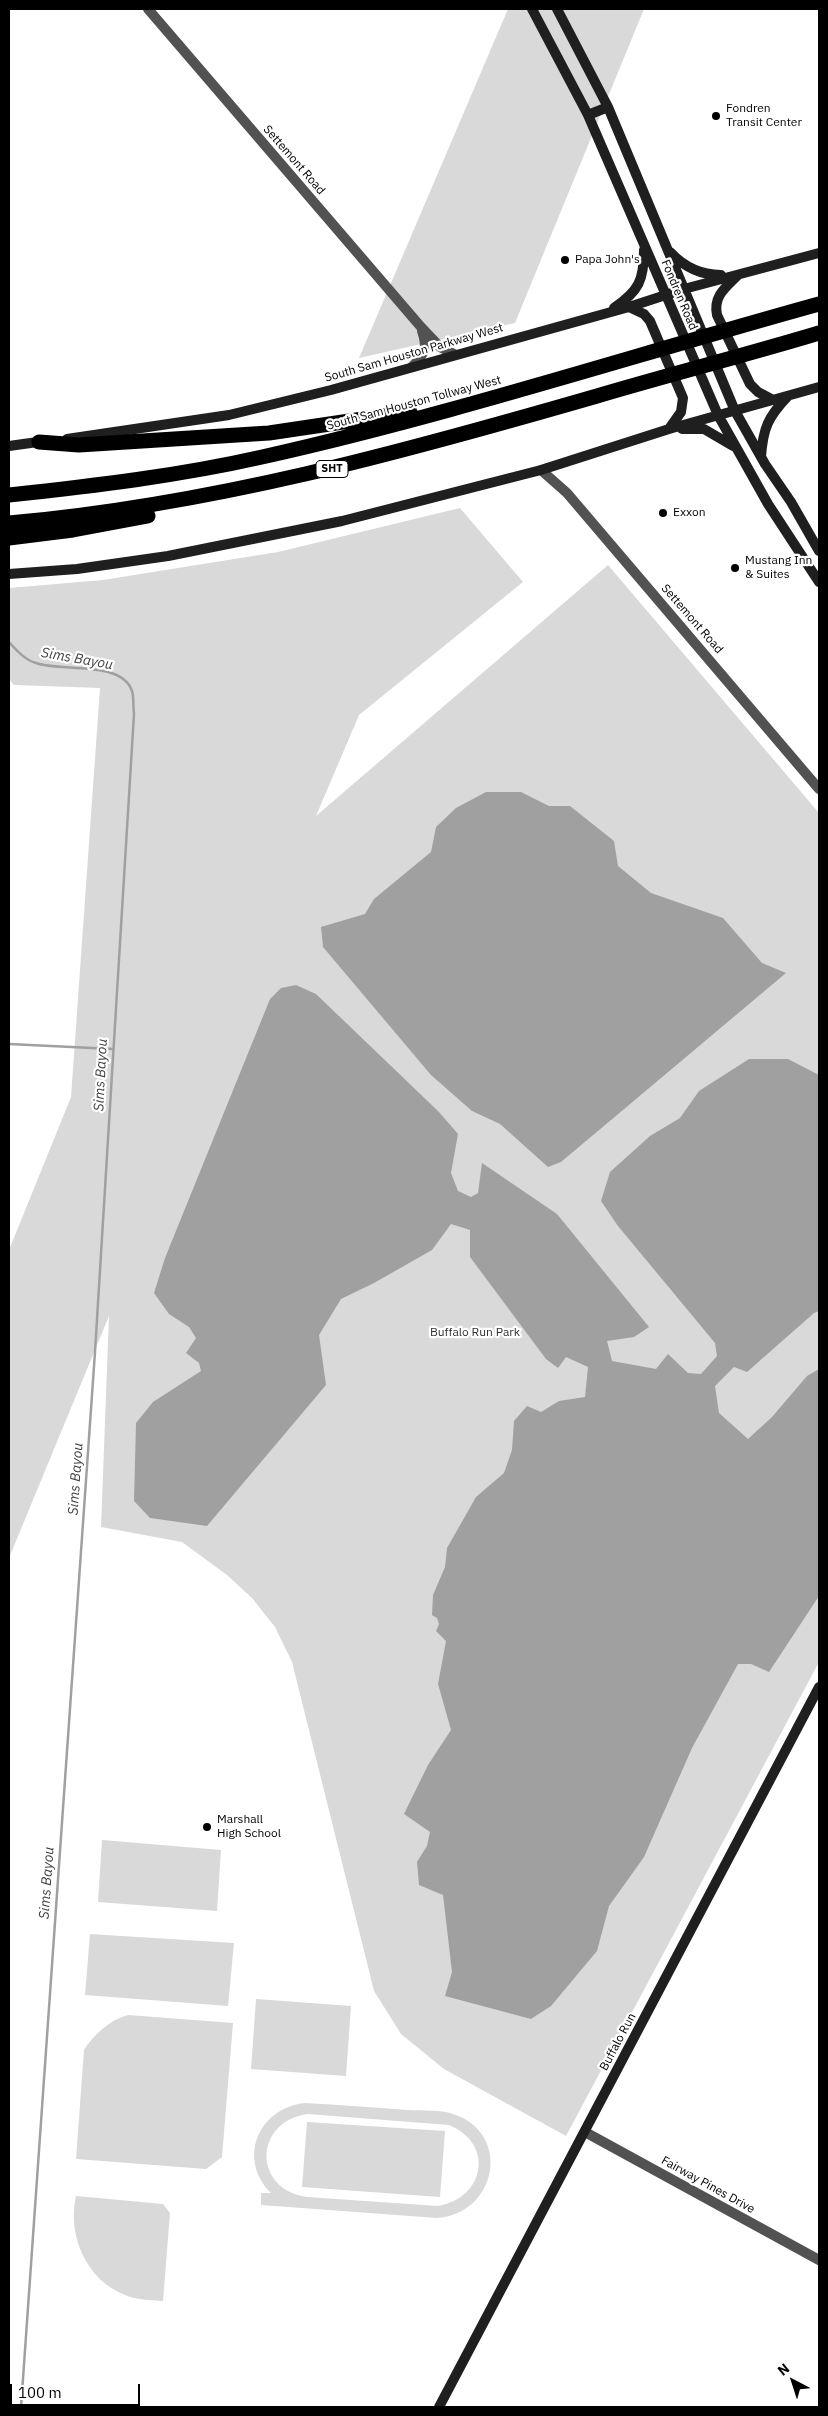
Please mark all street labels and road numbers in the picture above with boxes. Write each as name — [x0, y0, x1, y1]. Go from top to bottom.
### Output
street label: Settemont Road — [260, 122, 328, 198]
street label: Fondren Road — [658, 258, 700, 332]
street label: South Sam Houston Parkway West — [323, 321, 505, 385]
street label: South Sam Houston Tollway West — [325, 373, 503, 433]
road number: SHT — [316, 460, 348, 478]
street label: Settemont Road — [658, 581, 726, 657]
street label: Buffalo Run — [597, 2011, 639, 2073]
street label: Fairway Pines Drive — [659, 2153, 757, 2217]

